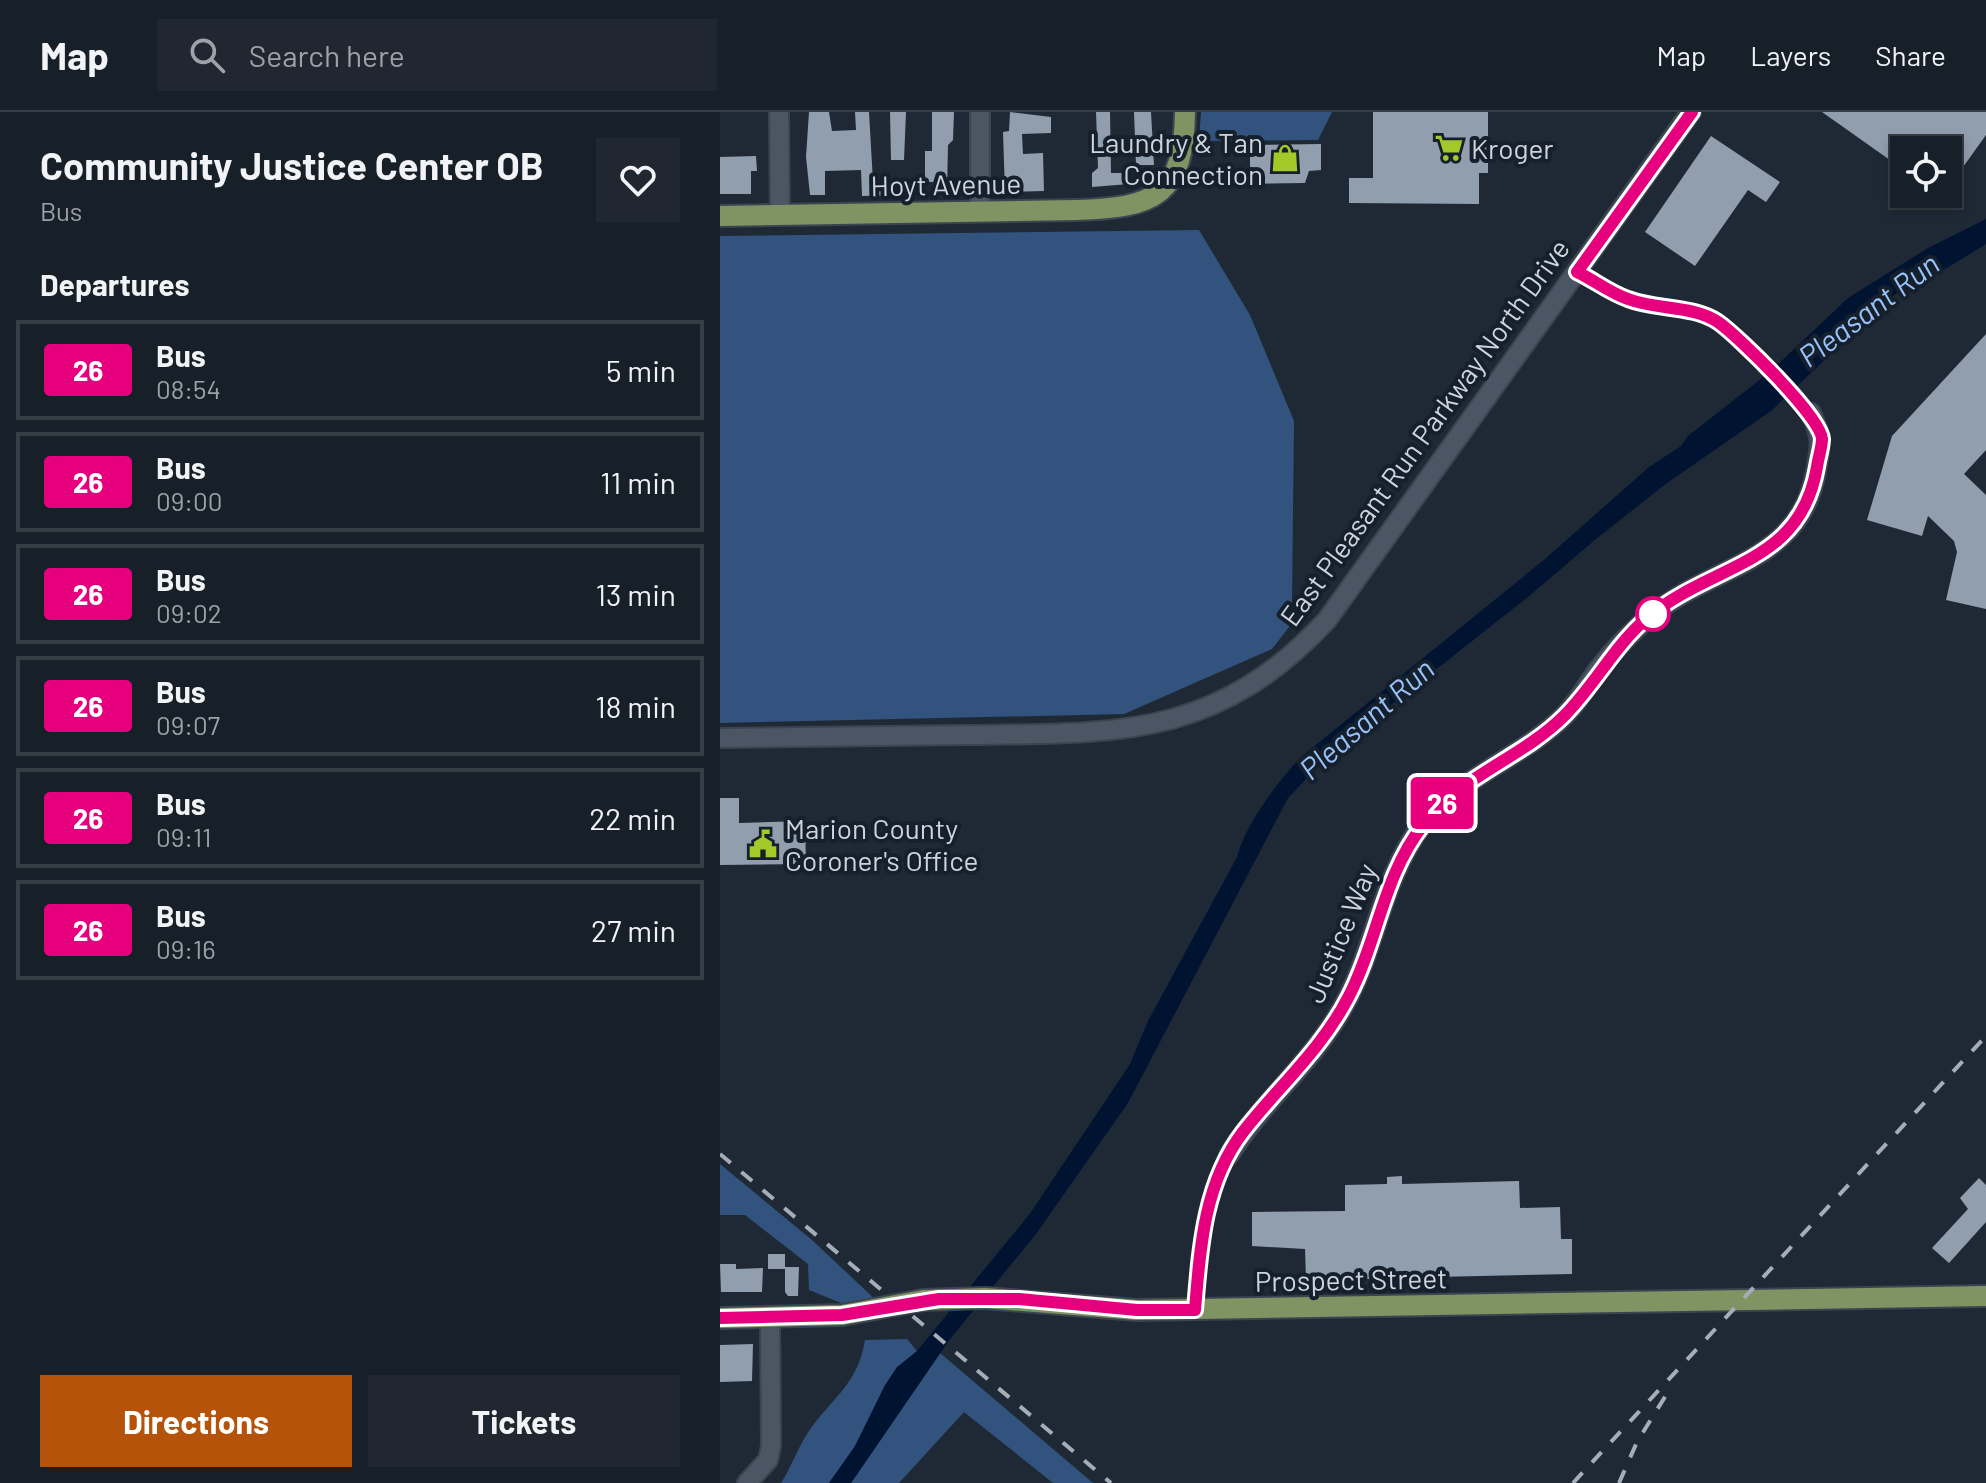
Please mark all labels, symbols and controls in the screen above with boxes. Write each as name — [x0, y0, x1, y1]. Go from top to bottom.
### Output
search box — [157, 19, 717, 91]
text: Map — [40, 32, 109, 78]
icon: search — [185, 33, 229, 77]
text: Search here — [249, 37, 405, 73]
text: Map — [1656, 38, 1706, 72]
text: Layers — [1750, 38, 1831, 72]
text: Share — [1875, 38, 1946, 72]
place label: Laundry & Tan Connection — [1089, 125, 1263, 191]
place label: Kroger — [1471, 131, 1554, 165]
supermarket icon: Kroger — [1434, 133, 1464, 163]
map controls — [1890, 136, 1962, 208]
button: locate — [1890, 136, 1962, 208]
button: heart — [596, 138, 680, 222]
text: Community Justice Center OB — [40, 142, 543, 188]
shop icon: Laundry & Tan Connection — [1270, 143, 1300, 173]
street label: Hoyt Avenue — [870, 166, 1022, 202]
text: Bus — [40, 195, 82, 226]
street label: East Pleasant Run Parkway North Drive — [1272, 232, 1576, 632]
water label: Pleasant Run — [1791, 245, 1945, 373]
text: Departures — [40, 266, 190, 302]
text: Bus — [156, 337, 206, 373]
text: 5 min — [606, 352, 676, 388]
text: 26 — [73, 353, 103, 387]
text: 08:54 — [156, 373, 221, 404]
text: Bus — [156, 449, 206, 485]
text: 11 min — [600, 464, 676, 500]
text: 26 — [73, 465, 103, 499]
text: 09:00 — [156, 485, 222, 516]
text: Bus — [156, 561, 206, 597]
text: 13 min — [595, 576, 676, 612]
text: 26 — [73, 577, 103, 611]
text: 09:02 — [156, 597, 222, 628]
unlabelled marker — [1636, 597, 1670, 631]
water label: Pleasant Run — [1291, 650, 1441, 786]
text: Bus — [156, 673, 206, 709]
text: 18 min — [595, 688, 676, 724]
text: 26 — [73, 689, 103, 723]
text: 09:07 — [156, 709, 220, 740]
line badge: 26 — [1406, 777, 1478, 829]
text: Bus — [156, 785, 206, 821]
text: 26 — [1427, 786, 1457, 820]
text: 22 min — [589, 800, 676, 836]
text: 26 — [73, 801, 103, 835]
place label: Marion County Coroner's Office — [785, 811, 979, 877]
text: 09:11 — [156, 821, 211, 852]
public building icon: Marion County Coroner's Office — [748, 829, 778, 859]
street label: Justice Way — [1297, 858, 1383, 1008]
text: Bus — [156, 897, 206, 933]
text: 27 min — [591, 912, 676, 948]
text: 26 — [73, 913, 103, 947]
text: 09:16 — [156, 933, 216, 964]
street label: Prospect Street — [1255, 1260, 1447, 1298]
button: Directions — [40, 1375, 352, 1467]
button: Tickets — [368, 1375, 680, 1467]

